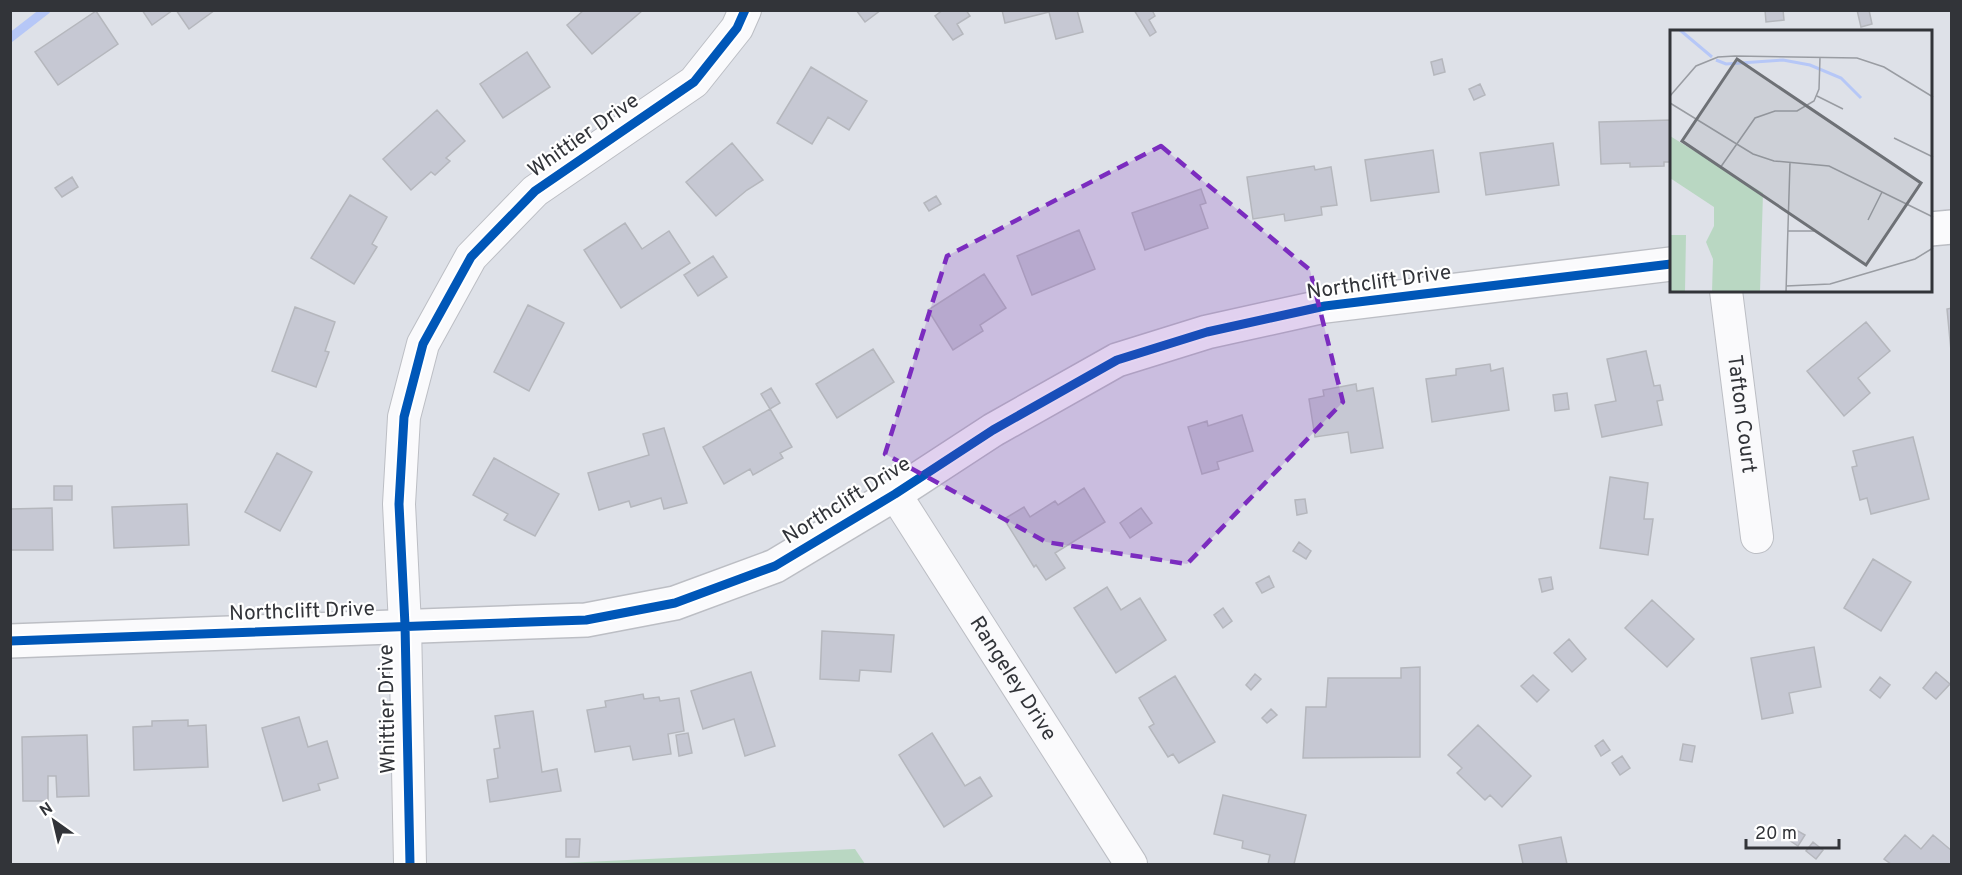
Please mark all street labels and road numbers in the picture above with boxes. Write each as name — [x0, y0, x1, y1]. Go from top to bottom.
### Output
street label: Whittier Drive — [523, 88, 645, 184]
street label: Northclift Drive — [1305, 259, 1453, 307]
street label: Tafton Court — [1721, 353, 1762, 475]
street label: Northclift Drive — [778, 451, 916, 551]
street label: Northclift Drive — [229, 596, 375, 628]
street label: Rangeley Drive — [963, 611, 1062, 746]
street label: Whittier Drive — [373, 644, 403, 774]

